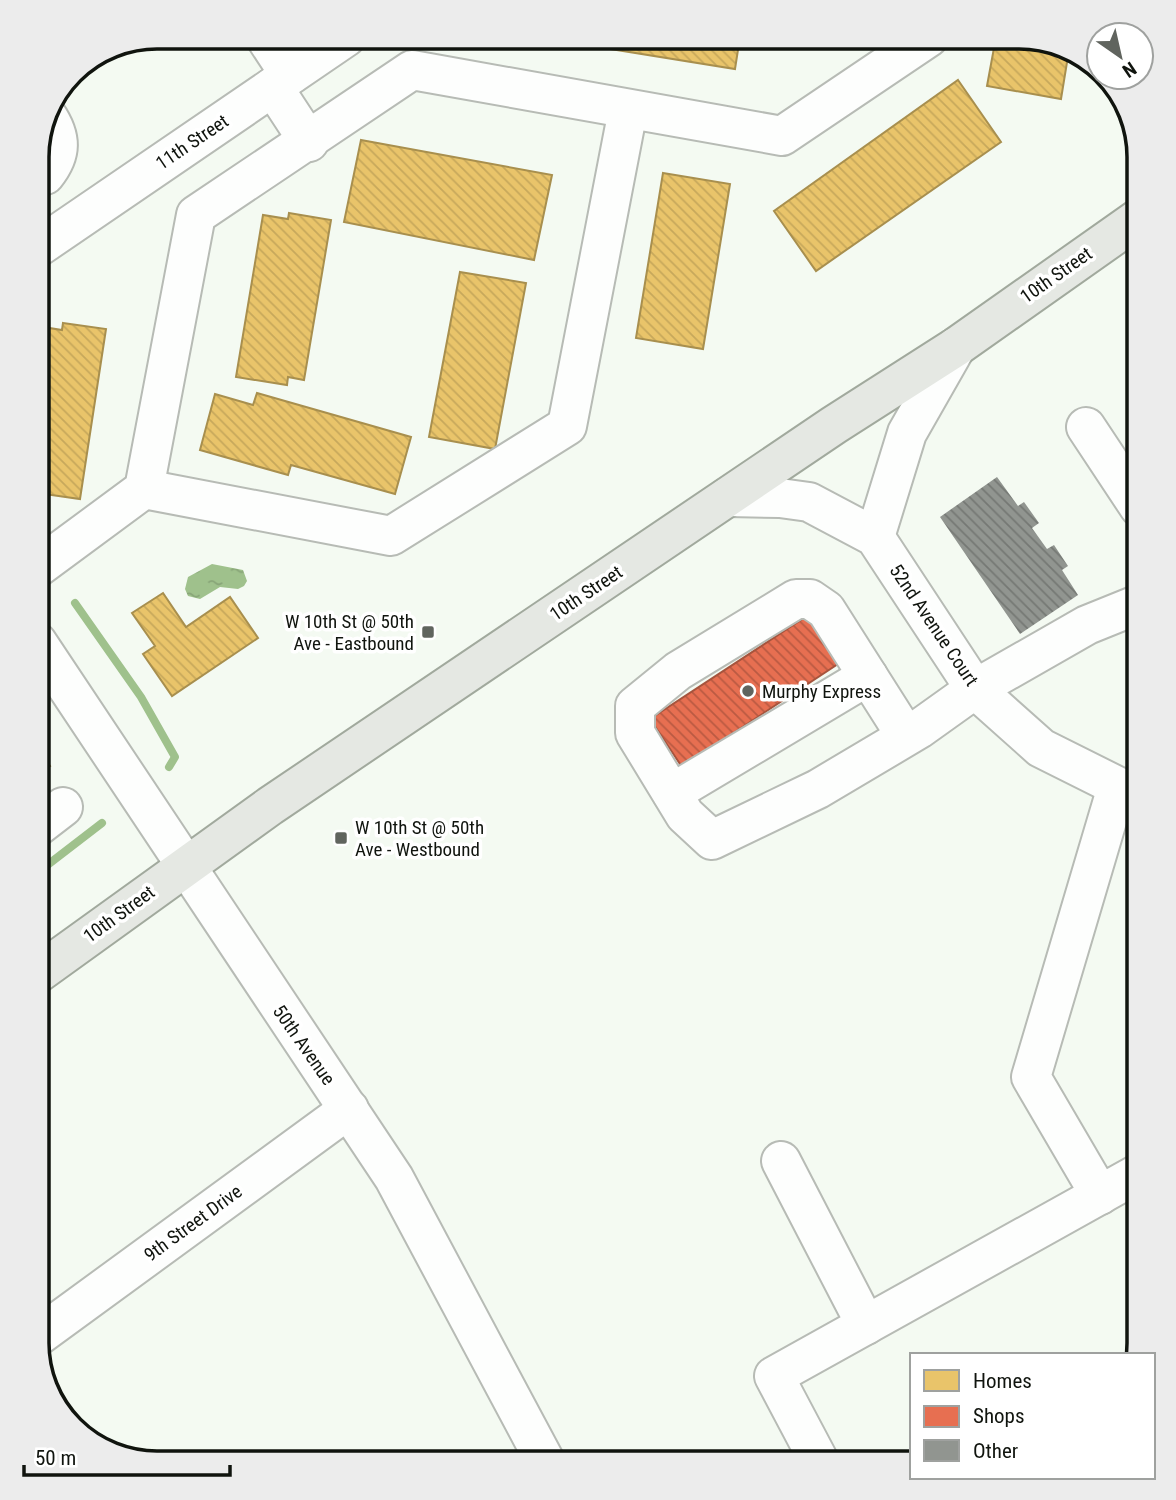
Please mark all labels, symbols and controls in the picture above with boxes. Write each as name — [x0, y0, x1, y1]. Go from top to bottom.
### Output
north arrow — [1085, 21, 1155, 91]
text: N — [1118, 57, 1140, 82]
street label: 11th Street — [151, 109, 233, 175]
street label: 10th Street — [1016, 242, 1096, 308]
street label: 10th Street — [545, 560, 627, 626]
street label: 52nd Avenue Court — [885, 560, 983, 690]
place label: W 10th St @ 50th Ave - Eastbound — [285, 610, 414, 655]
marker: W 10th St @ 50th Ave - Eastbound — [420, 624, 436, 640]
place label: Murphy Express — [762, 680, 881, 703]
marker: Murphy Express — [740, 683, 756, 699]
place label: W 10th St @ 50th Ave - Westbound — [355, 816, 484, 861]
marker: W 10th St @ 50th Ave - Westbound — [333, 830, 349, 846]
street label: 10th Street — [79, 880, 159, 948]
street label: 50th Avenue — [268, 1000, 340, 1090]
street label: 9th Street Drive — [140, 1180, 246, 1266]
legend — [910, 1353, 1155, 1479]
text: Homes — [973, 1369, 1032, 1393]
text: Shops — [973, 1404, 1025, 1428]
scale bar — [24, 1434, 231, 1478]
text: Other — [973, 1439, 1018, 1463]
text: 50 m — [35, 1446, 76, 1470]

